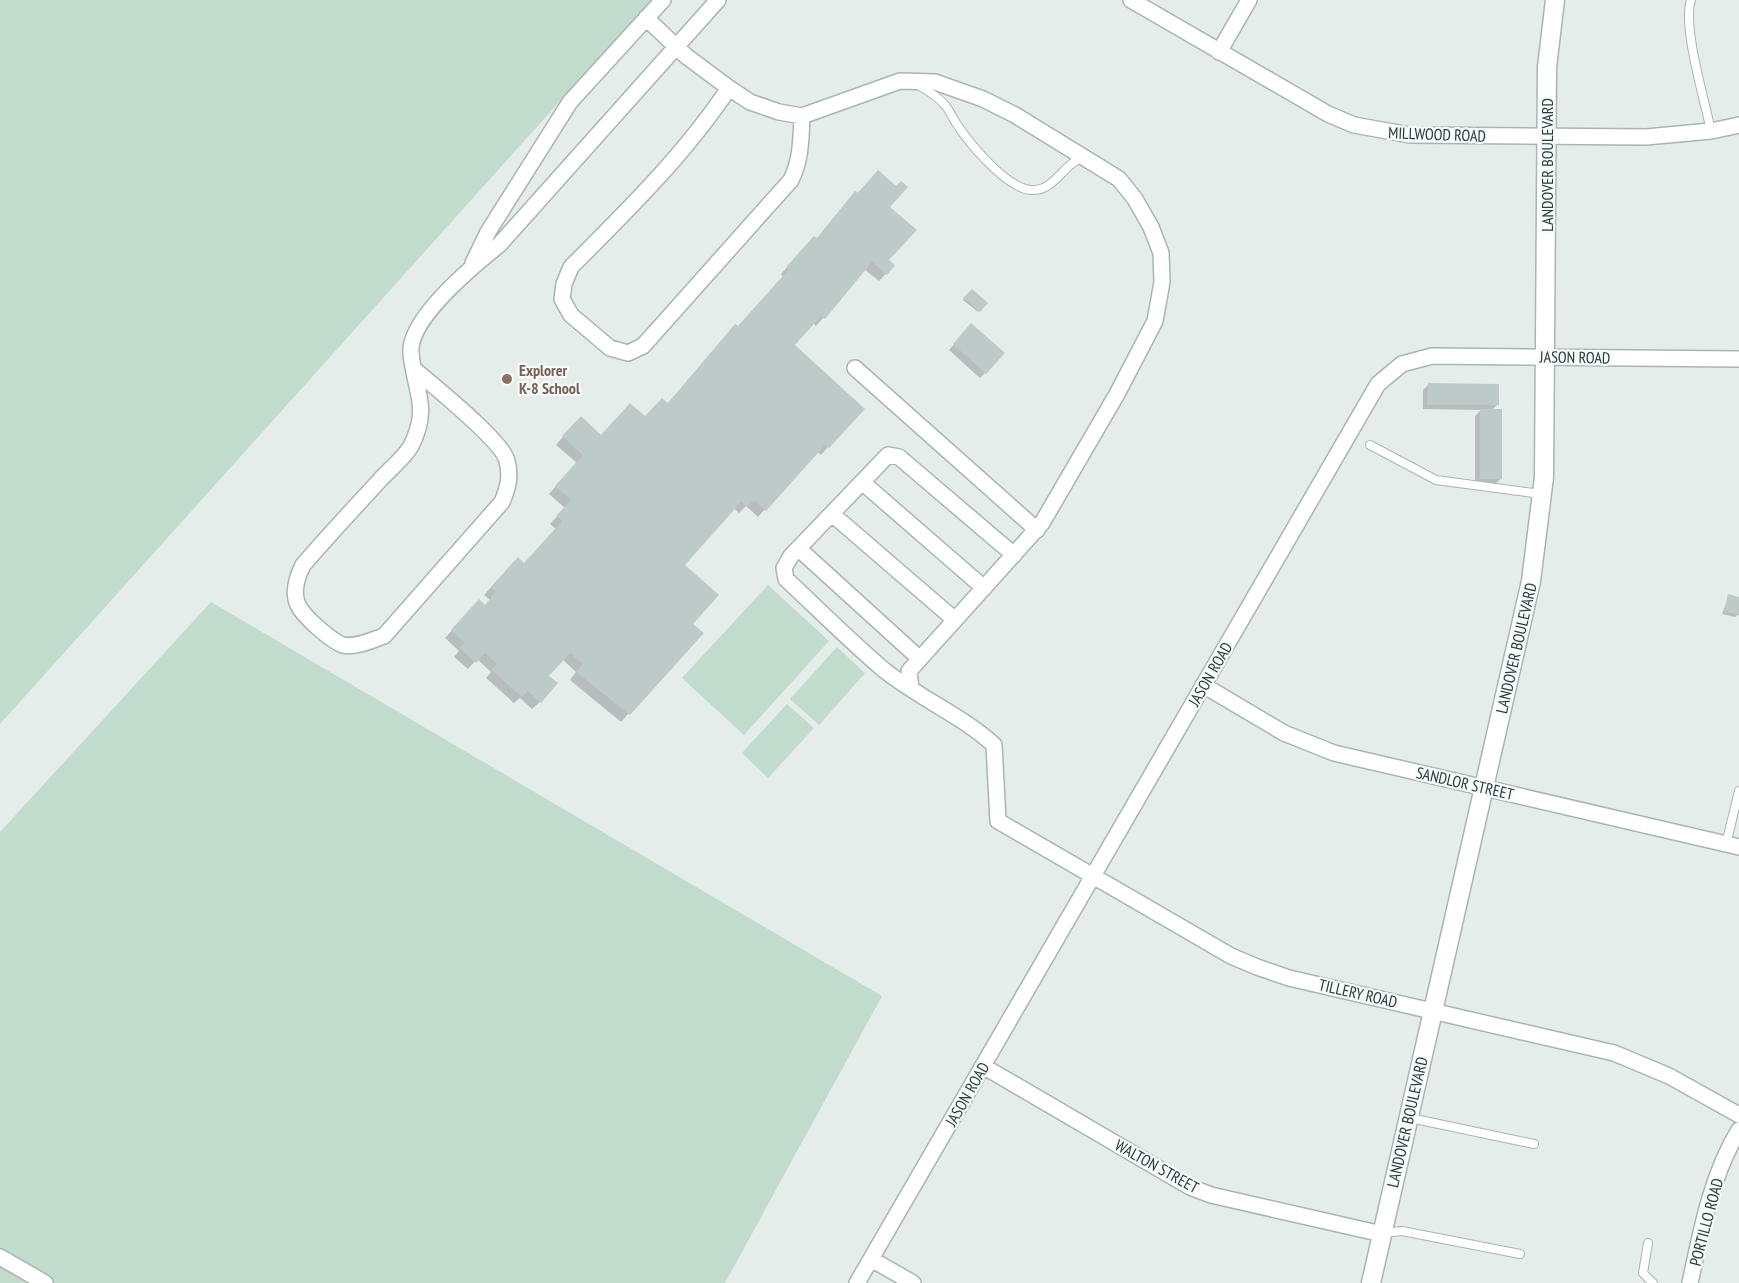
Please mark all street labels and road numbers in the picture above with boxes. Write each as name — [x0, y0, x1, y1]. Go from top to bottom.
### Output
street label: LANDOVER BOULEVARD — [1537, 98, 1557, 232]
street label: MILLWOOD ROAD — [1388, 122, 1486, 146]
street label: JASON ROAD — [1538, 346, 1611, 368]
street label: LANDOVER BOULEVARD — [1491, 581, 1541, 715]
street label: JASON ROAD — [1183, 638, 1236, 710]
street label: SANDLOR STREET — [1414, 762, 1516, 804]
street label: TILLERY ROAD — [1317, 974, 1399, 1012]
street label: LANDOVER BOULEVARD — [1382, 1055, 1432, 1189]
street label: JASON ROAD — [940, 1058, 993, 1130]
street label: WALTON STREET — [1112, 1135, 1202, 1197]
street label: PORTILLO ROAD — [1685, 1176, 1727, 1268]

